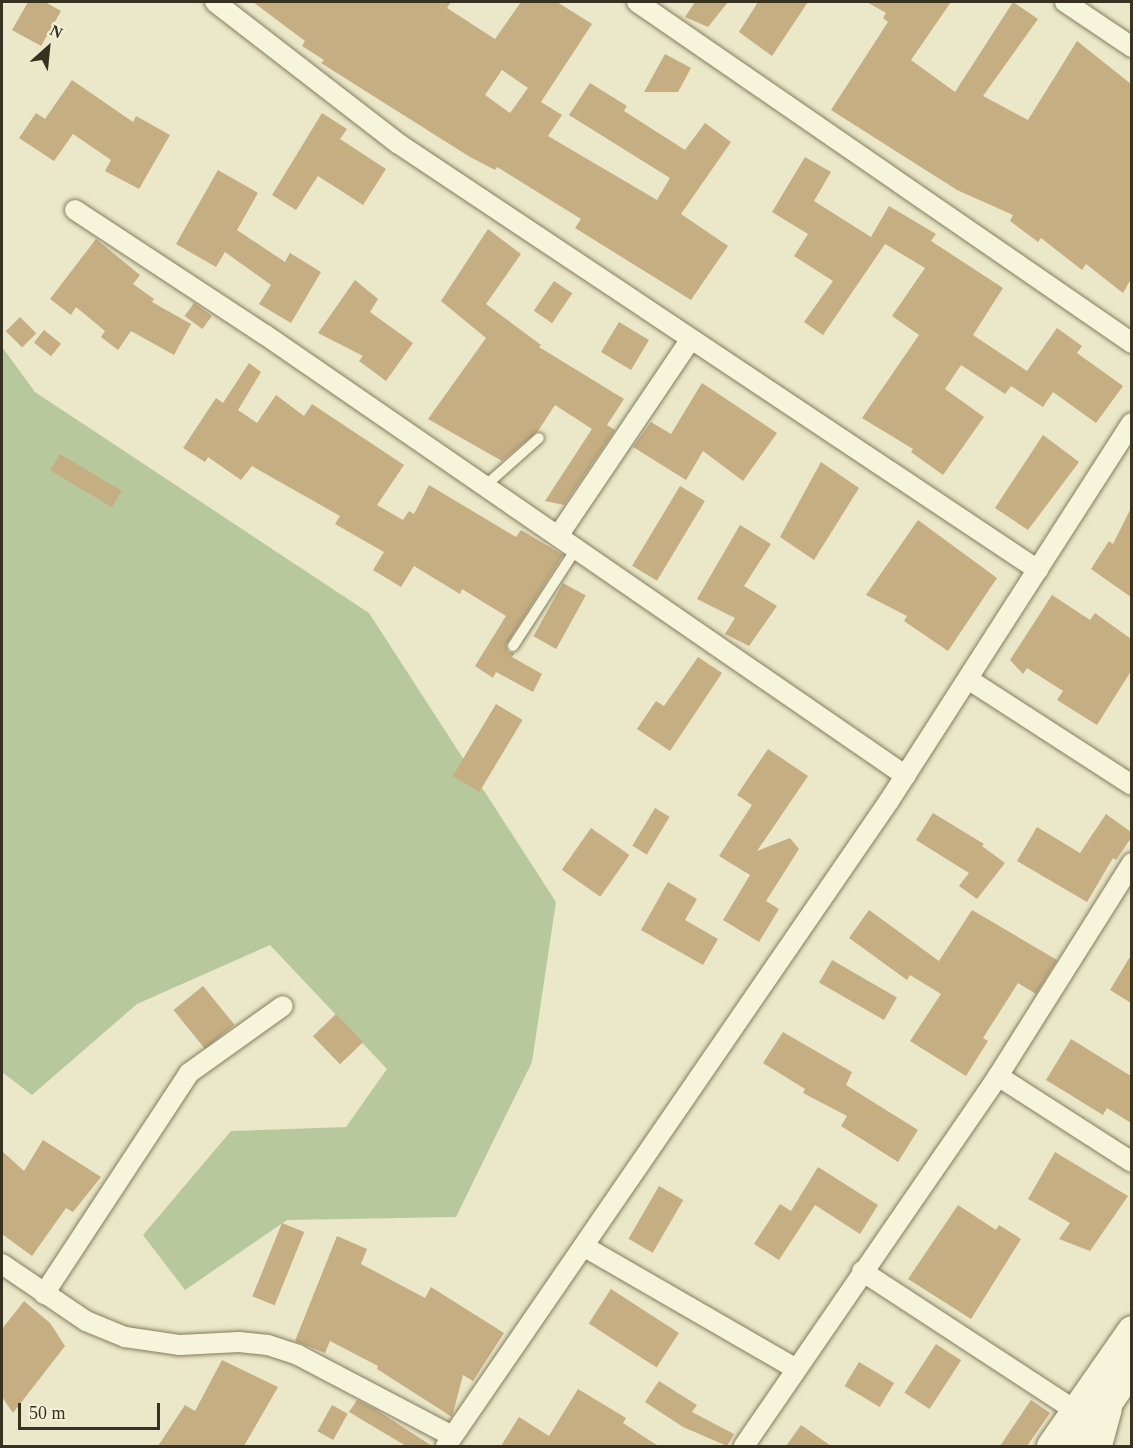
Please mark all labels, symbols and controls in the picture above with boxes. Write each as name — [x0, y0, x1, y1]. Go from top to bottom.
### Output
north arrow — [18, 18, 78, 78]
text: N — [47, 21, 65, 42]
scale bar — [21, 1391, 164, 1429]
text: 50 m — [29, 1403, 66, 1423]

